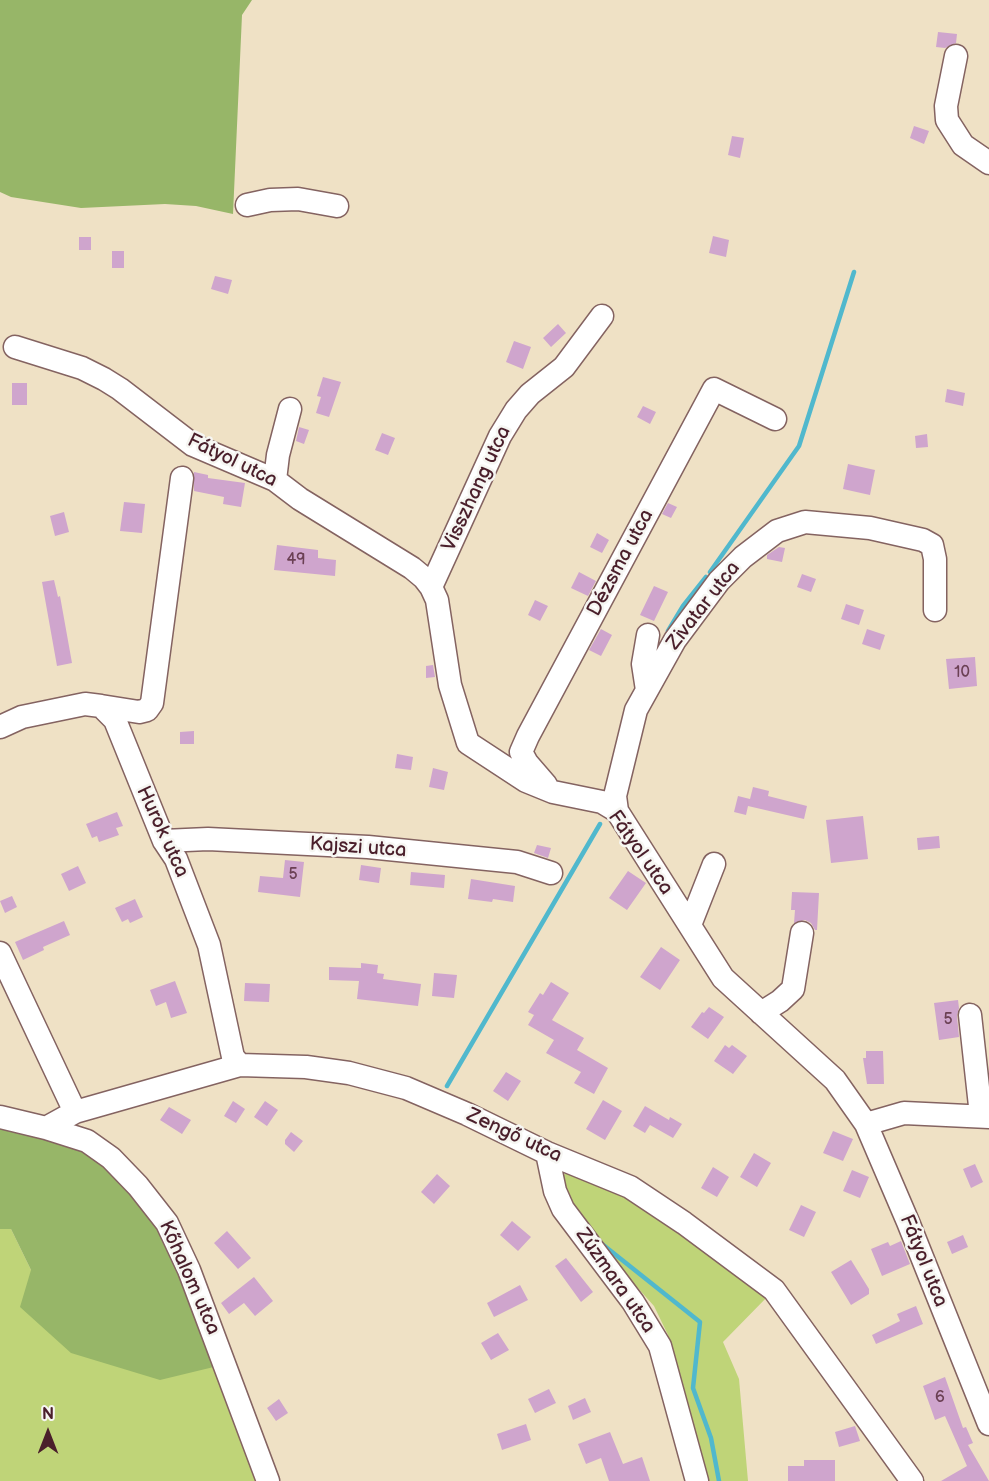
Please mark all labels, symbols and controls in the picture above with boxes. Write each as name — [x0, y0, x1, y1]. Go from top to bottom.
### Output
street label: Visszhang utca — [437, 422, 517, 556]
street label: Fátyol utca — [183, 429, 281, 493]
street label: Dézsma utca — [583, 505, 659, 621]
house number: 49 — [286, 550, 306, 570]
street label: Zivatar utca — [662, 557, 746, 655]
house number: 10 — [954, 663, 970, 683]
street label: Hurok utca — [130, 783, 194, 881]
street label: Fátyol utca — [602, 806, 678, 900]
street label: Kajszi utca — [309, 833, 407, 863]
house number: 5 — [288, 865, 298, 885]
house number: 5 — [943, 1010, 953, 1030]
street label: Zengő utca — [463, 1104, 565, 1168]
street label: Fátyol utca — [894, 1211, 952, 1311]
street label: Kőhalom utca — [153, 1217, 225, 1339]
street label: Zúzmara utca — [570, 1224, 660, 1338]
house number: 6 — [935, 1388, 945, 1408]
north arrow — [18, 1403, 78, 1463]
text: N — [42, 1405, 54, 1424]

